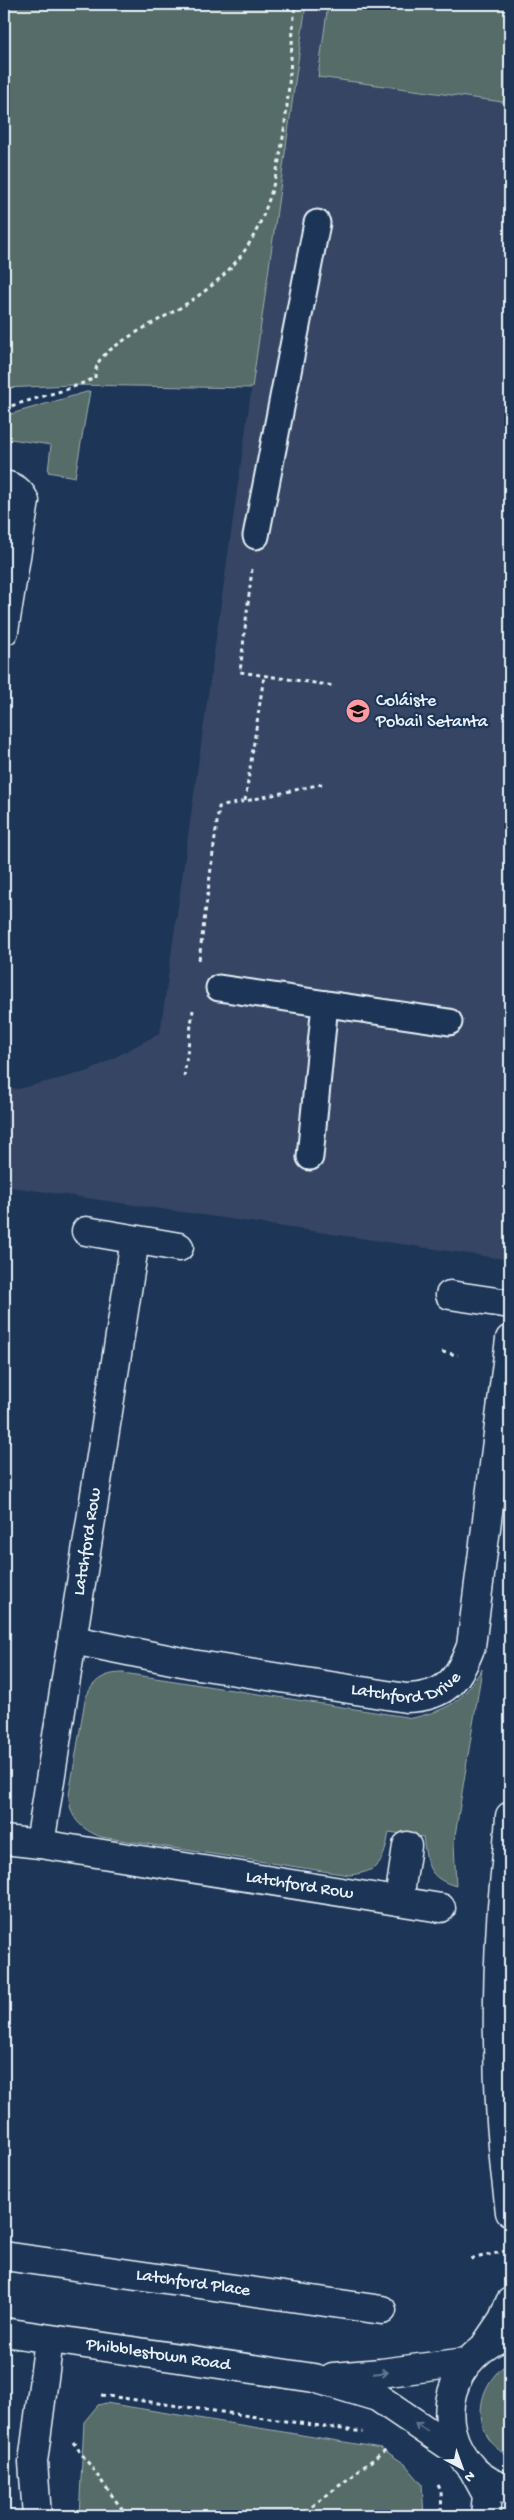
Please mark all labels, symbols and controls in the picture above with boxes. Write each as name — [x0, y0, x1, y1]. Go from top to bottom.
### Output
place label: Coláiste Pobail Setanta — [375, 691, 489, 733]
school or university icon: Coláiste Pobail Setanta — [345, 698, 371, 724]
street label: Latchford Row — [69, 1486, 106, 1597]
street label: Latchford Drive — [349, 1667, 466, 1709]
street label: Latchford Row — [244, 1866, 355, 1904]
street label: Latchford Place — [135, 2264, 252, 2302]
street label: Phibblestown Road — [84, 2334, 233, 2376]
one-way arrow — [372, 2368, 388, 2378]
one-way arrow — [414, 2421, 428, 2432]
north arrow — [436, 2442, 486, 2492]
text: N — [460, 2467, 478, 2485]

